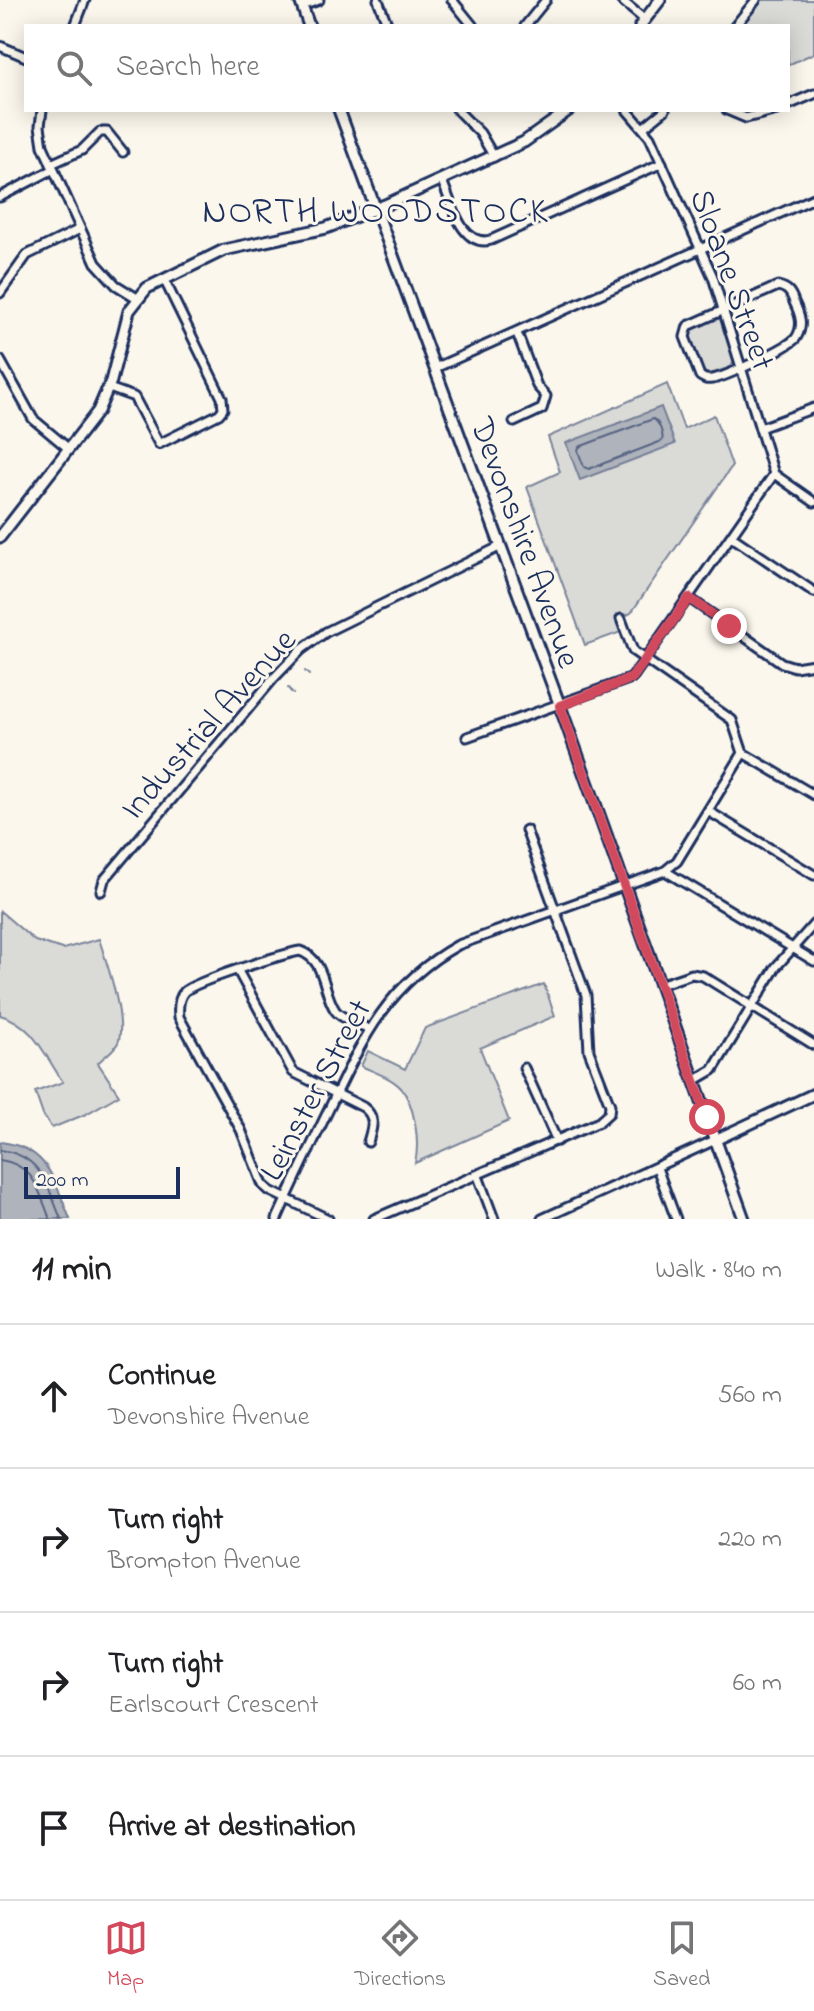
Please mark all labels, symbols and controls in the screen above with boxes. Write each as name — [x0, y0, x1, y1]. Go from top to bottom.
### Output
search box — [24, 24, 790, 112]
icon: search — [52, 46, 96, 90]
text: Search here — [116, 46, 260, 90]
street label: Sloane Street — [674, 183, 786, 378]
district label: NORTH WOODSTOCK — [202, 187, 550, 240]
street label: Devonshire Avenue — [454, 410, 592, 676]
route end — [711, 608, 747, 644]
street label: Industrial Avenue — [110, 618, 310, 833]
street label: Leinster Street — [249, 991, 386, 1191]
route start — [689, 1099, 725, 1135]
scale bar — [24, 1163, 180, 1199]
text: 200 m — [36, 1165, 89, 1197]
text: 11 min — [32, 1246, 111, 1296]
text: Walk · 840 m — [655, 1252, 782, 1290]
text: Continue — [108, 1355, 216, 1399]
icon: ahead — [32, 1374, 76, 1418]
text: 560 m — [718, 1377, 782, 1415]
text: Devonshire Avenue — [108, 1399, 309, 1437]
text: Turn right — [108, 1499, 223, 1543]
icon: right — [32, 1518, 76, 1562]
text: 220 m — [718, 1521, 782, 1559]
text: Brompton Avenue — [108, 1543, 301, 1581]
text: Turn right — [108, 1643, 223, 1687]
icon: right — [32, 1662, 76, 1706]
text: 60 m — [733, 1665, 782, 1703]
text: Earlscourt Crescent — [108, 1687, 319, 1725]
icon: arrive — [32, 1806, 76, 1850]
text: Arrive at destination — [108, 1806, 356, 1850]
tab: Map — [104, 1916, 148, 1996]
tab: Directions — [355, 1916, 446, 1996]
tab: Saved — [653, 1916, 710, 1996]

